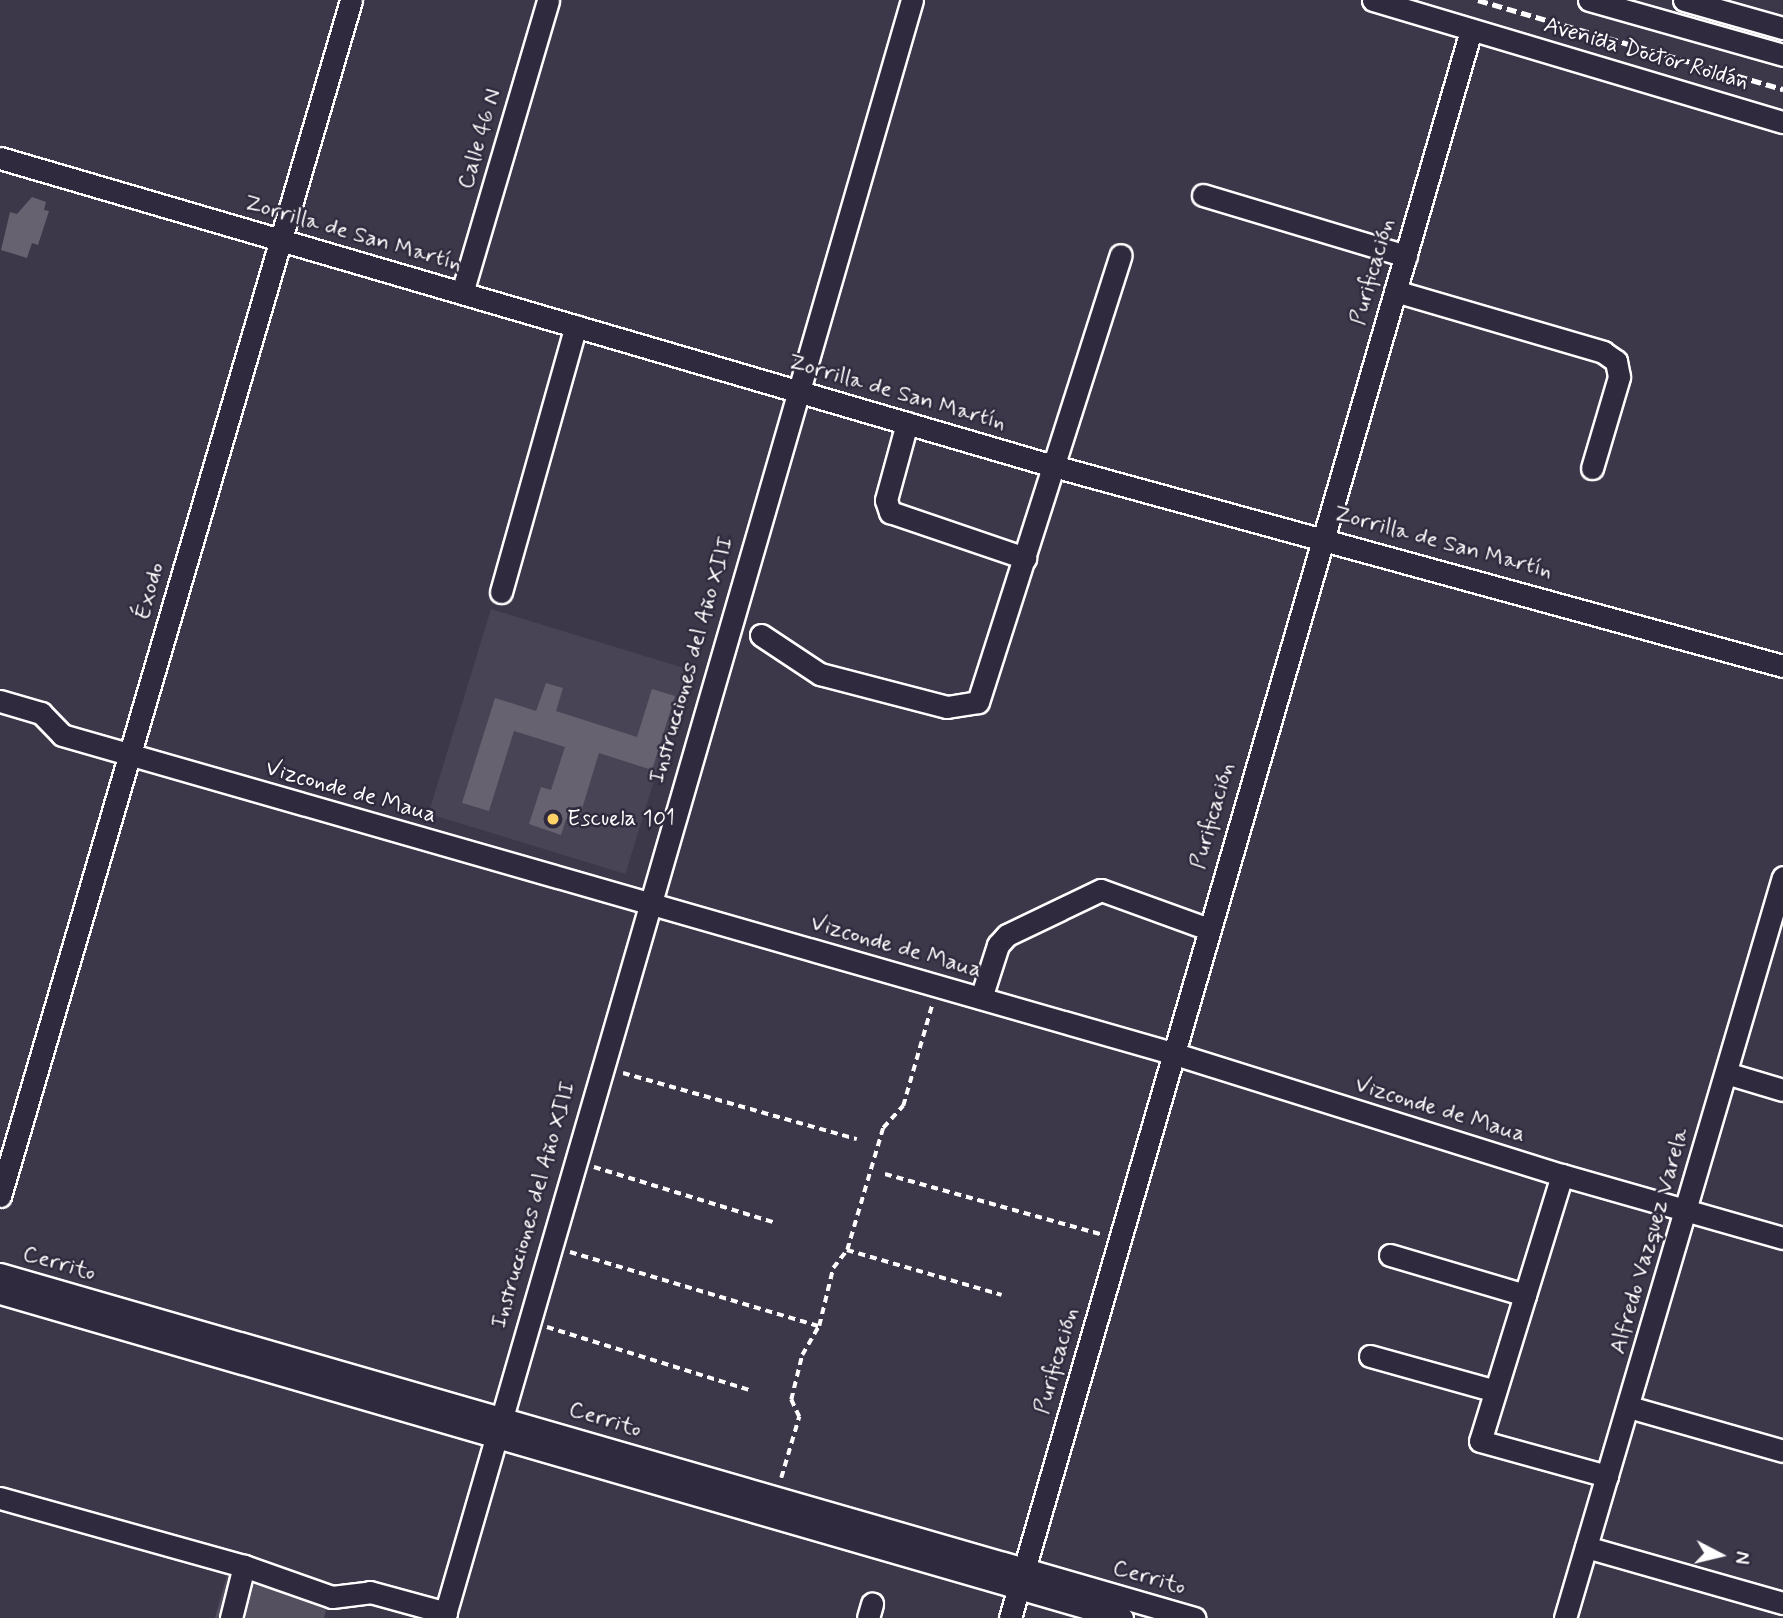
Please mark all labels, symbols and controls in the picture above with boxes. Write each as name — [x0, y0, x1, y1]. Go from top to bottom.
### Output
street label: Avenida Doctor Roldán — [1539, 11, 1753, 97]
street label: Calle 46 N — [452, 86, 508, 192]
street label: Zorrilla de San Martín — [240, 190, 466, 278]
street label: Purificación — [1345, 216, 1401, 328]
street label: Zorrilla de San Martín — [784, 349, 1010, 437]
street label: Zorrilla de San Martín — [1330, 500, 1556, 586]
street label: Instrucciones del Año XIII — [644, 534, 740, 786]
street label: Éxodo — [129, 559, 171, 623]
street label: Vizconde de Maua — [264, 755, 438, 829]
street label: Purificación — [1185, 760, 1241, 872]
place label: Escuela 101 — [567, 805, 675, 833]
marker: Escuela 101 — [545, 811, 561, 827]
street label: Vizconde de Maua — [809, 910, 983, 984]
street label: Vizconde de Maua — [1353, 1072, 1527, 1148]
street label: Instrucciones del Año XIII — [486, 1079, 582, 1331]
street label: Alfredo Vazquez Varela — [1605, 1127, 1695, 1355]
street label: Cerrito — [19, 1240, 99, 1288]
street label: Purificación — [1029, 1305, 1085, 1417]
street label: Cerrito — [565, 1396, 645, 1444]
north arrow — [1685, 1520, 1755, 1590]
text: N — [1728, 1550, 1755, 1565]
street label: Cerrito — [1109, 1554, 1189, 1602]

